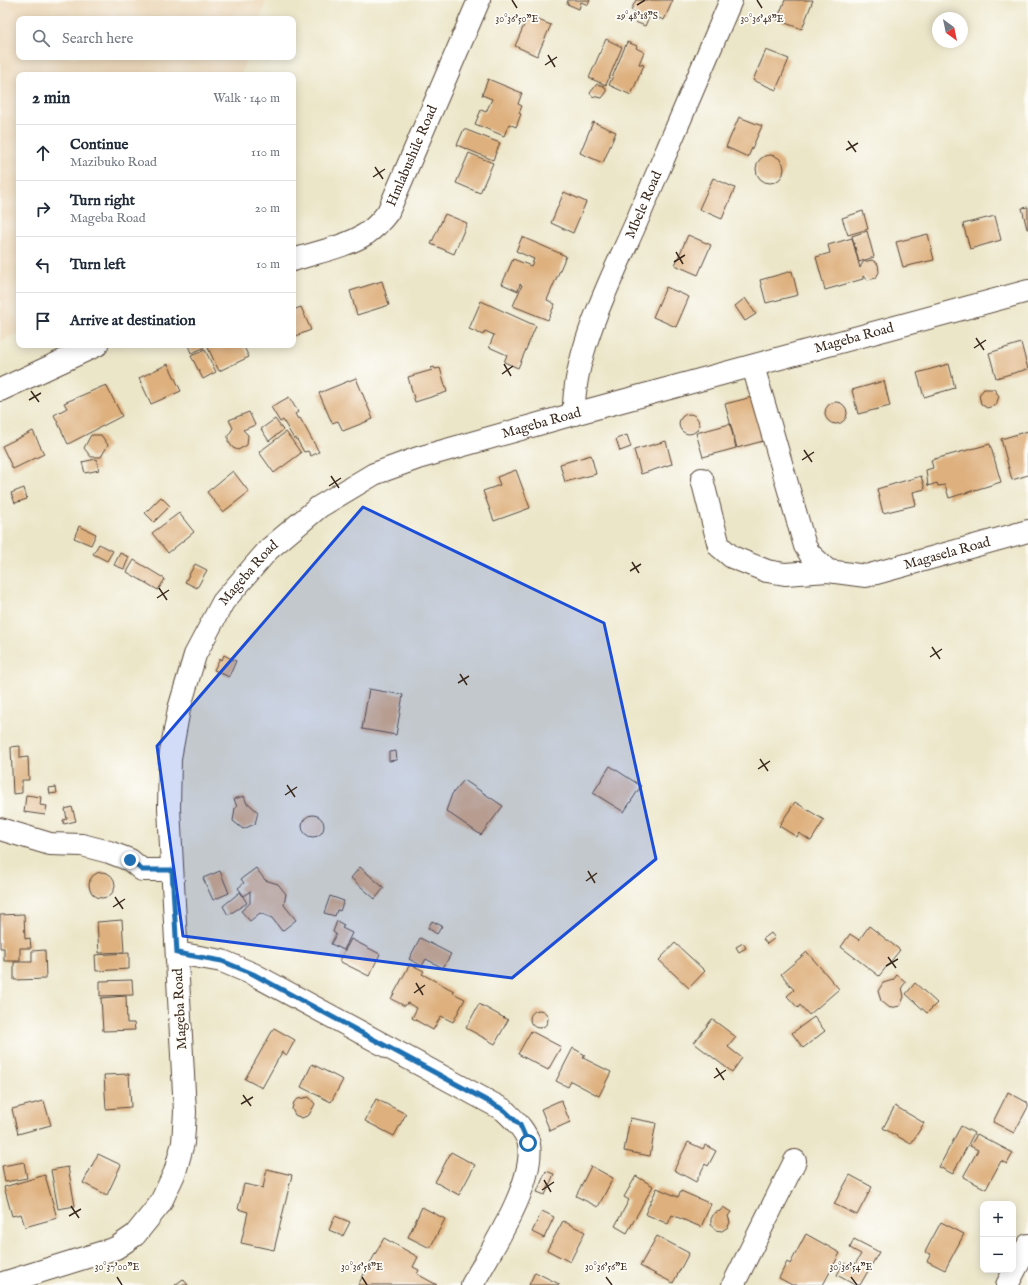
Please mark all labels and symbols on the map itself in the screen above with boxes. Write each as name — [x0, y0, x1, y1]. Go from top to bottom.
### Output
text: 29°48'18"S — [616, 10, 658, 23]
north arrow — [932, 12, 968, 48]
text: 30°36'50"E — [496, 13, 539, 26]
text: 30°36'48"E — [740, 13, 784, 26]
street label: Hmlabushile Road — [382, 102, 442, 209]
street label: Mbele Road — [621, 168, 666, 241]
street label: Mageba Road — [812, 319, 896, 357]
street label: Mageba Road — [500, 403, 584, 443]
street label: Magasela Road — [902, 533, 993, 574]
street label: Mageba Road — [215, 536, 282, 609]
route end — [121, 851, 139, 869]
street label: Mageba Road — [169, 967, 191, 1050]
route start — [519, 1134, 537, 1152]
text: 30°37'00"E — [95, 1261, 139, 1274]
text: 30°36'58"E — [341, 1261, 383, 1274]
text: 30°36'56"E — [585, 1261, 627, 1274]
text: 30°36'54"E — [830, 1261, 873, 1274]

